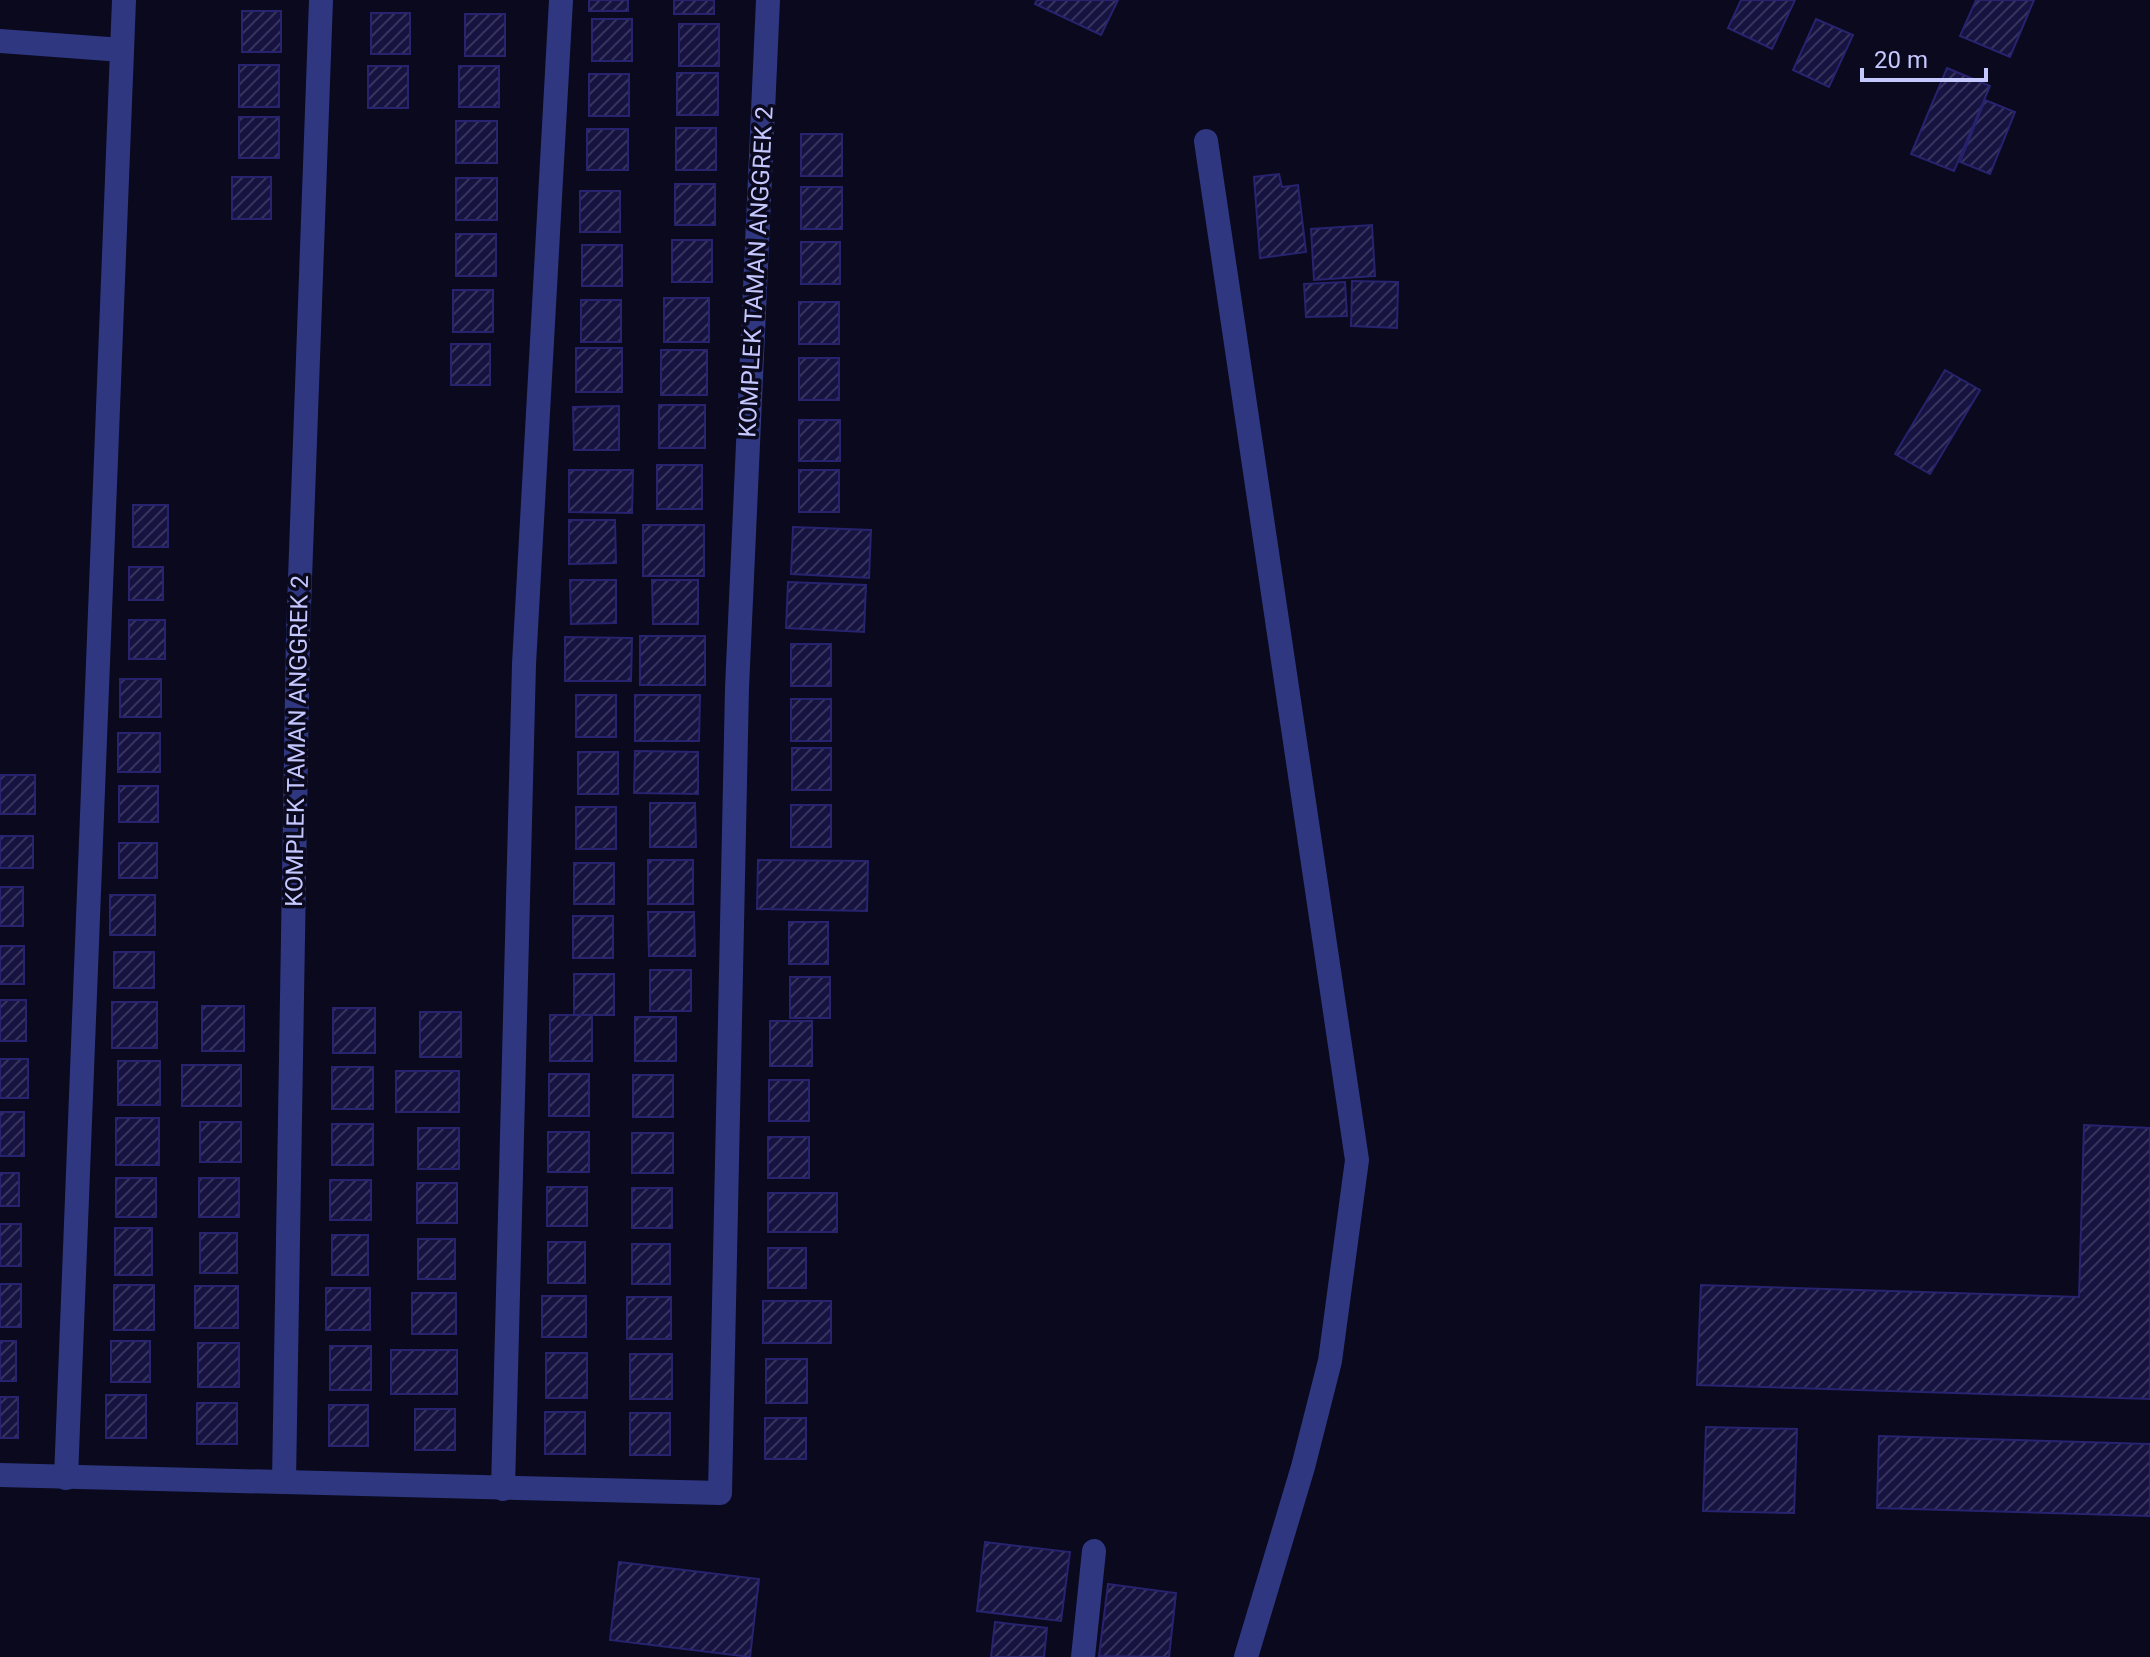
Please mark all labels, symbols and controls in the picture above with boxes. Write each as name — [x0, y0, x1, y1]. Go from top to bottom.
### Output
scale bar — [1862, 32, 1986, 82]
text: 20 m — [1874, 46, 1928, 74]
street label: KOMPLEK TAMAN ANGGREK 2 — [733, 106, 779, 438]
street label: KOMPLEK TAMAN ANGGREK 2 — [280, 575, 314, 907]

